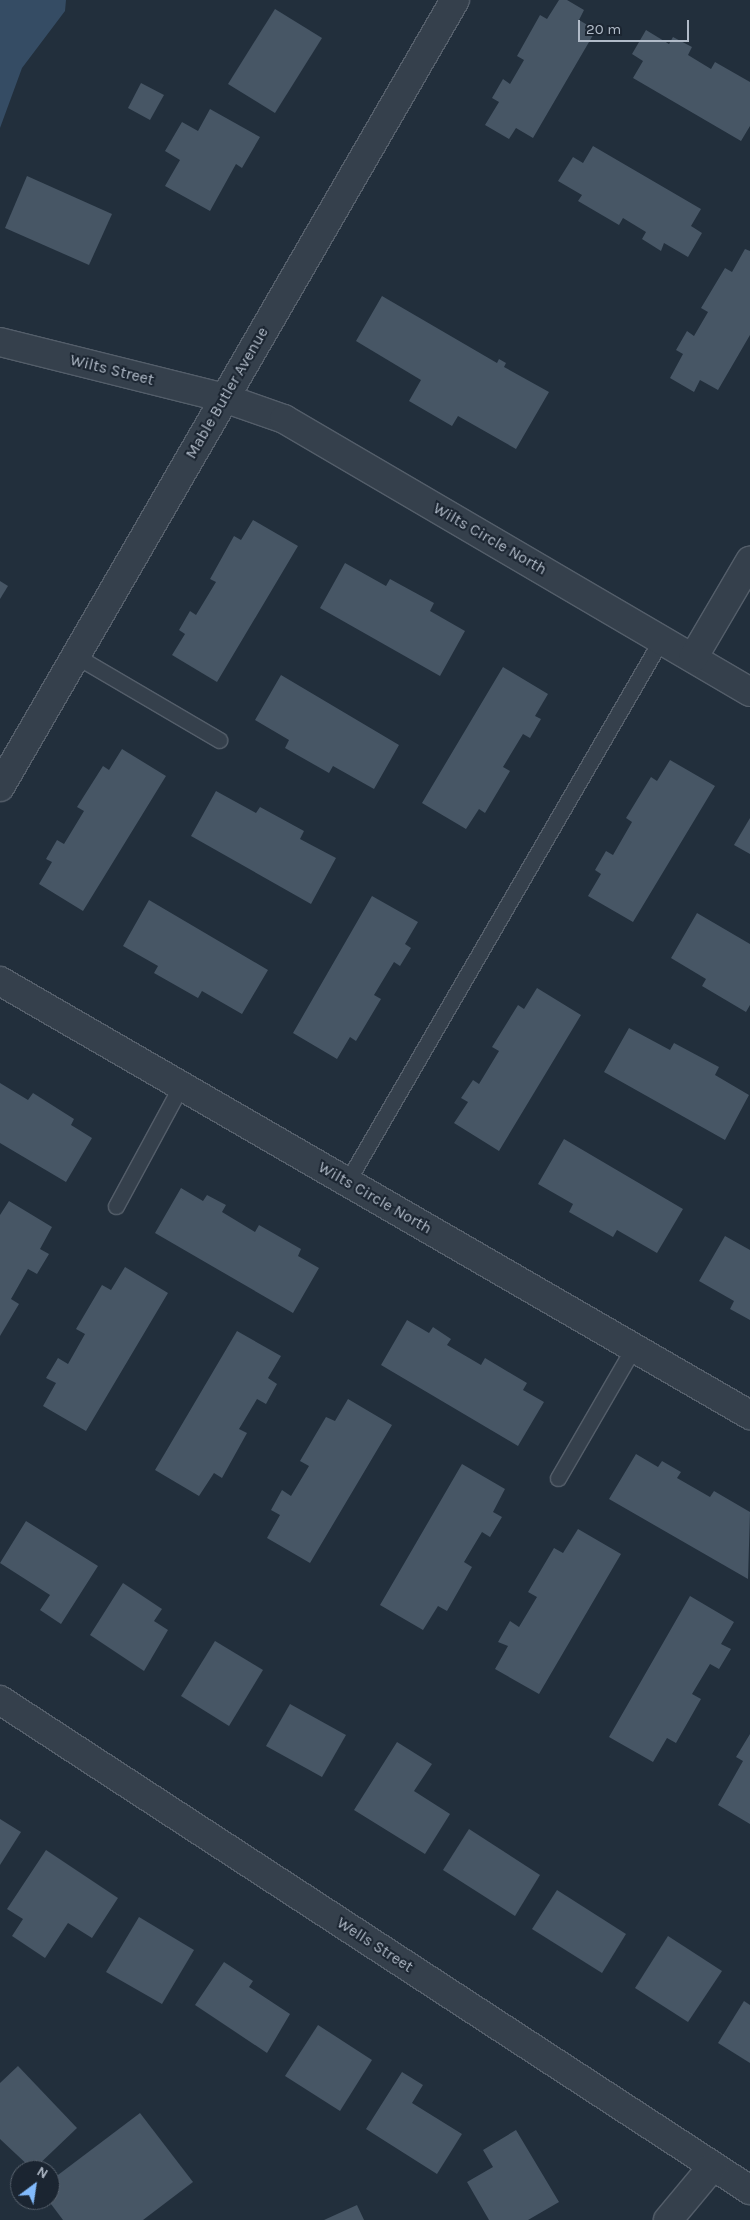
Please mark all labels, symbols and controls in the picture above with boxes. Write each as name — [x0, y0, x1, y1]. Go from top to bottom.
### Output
scale bar — [580, 10, 691, 42]
text: 20 m — [586, 20, 621, 38]
street label: Mable Butler Avenue — [181, 324, 273, 462]
street label: Wilts Street — [68, 350, 156, 390]
street label: Wilts Circle North — [430, 499, 550, 579]
street label: Wilts Circle North — [315, 1158, 435, 1238]
street label: Wells Street — [333, 1913, 417, 1977]
north arrow — [10, 2160, 60, 2210]
text: N — [34, 2163, 51, 2182]

